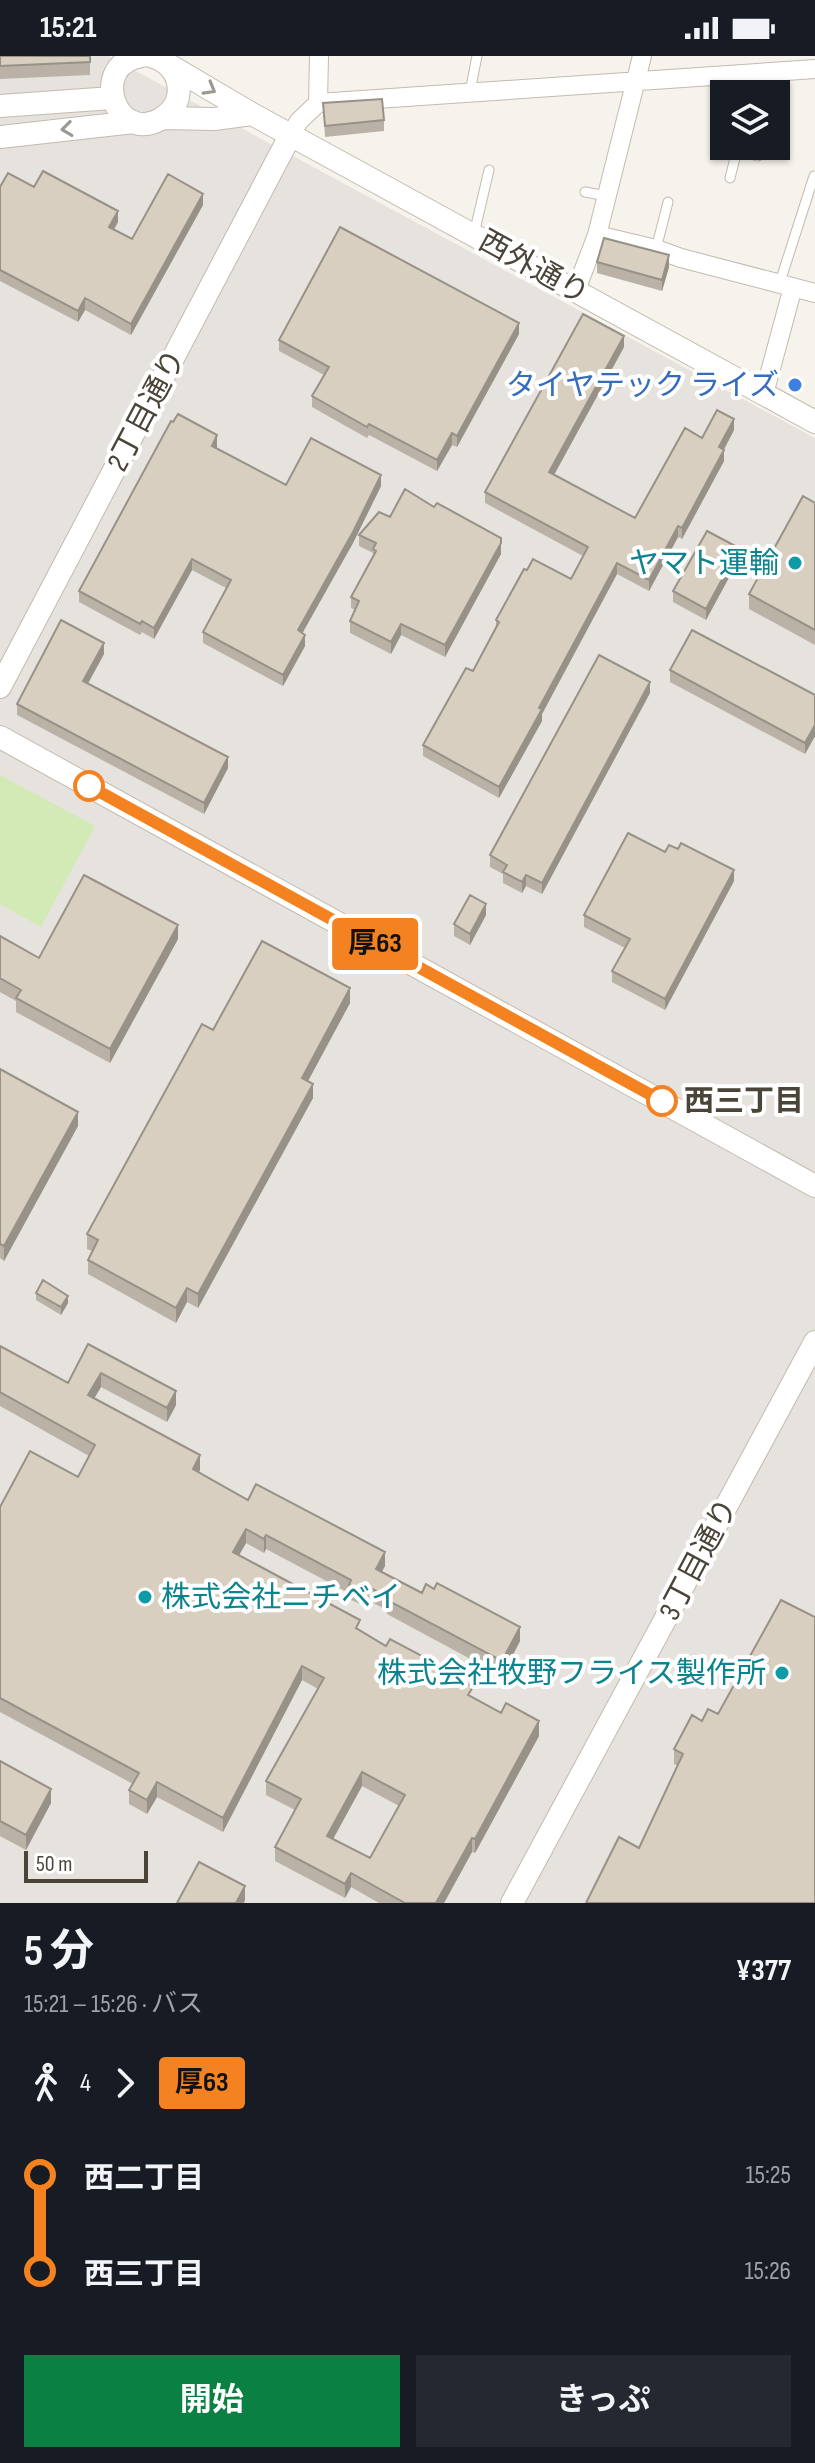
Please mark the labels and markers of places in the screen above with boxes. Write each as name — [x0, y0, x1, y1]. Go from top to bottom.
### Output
place label: タイヤテック ライズ — [506, 368, 779, 404]
marker: タイヤテック ライズ — [786, 376, 804, 394]
place label: ヤマト運輸 — [629, 546, 779, 582]
marker: ヤマト運輸 — [786, 554, 804, 572]
unlabelled marker — [74, 771, 104, 801]
place label: 西三丁目 — [684, 1084, 804, 1120]
marker: 西三丁目 — [647, 1086, 677, 1116]
place label: 株式会社ニチベイ — [161, 1580, 401, 1616]
marker: 株式会社ニチベイ — [136, 1588, 154, 1606]
place label: 株式会社牧野フライス製作所 — [377, 1656, 766, 1692]
marker: 株式会社牧野フライス製作所 — [773, 1664, 791, 1682]

